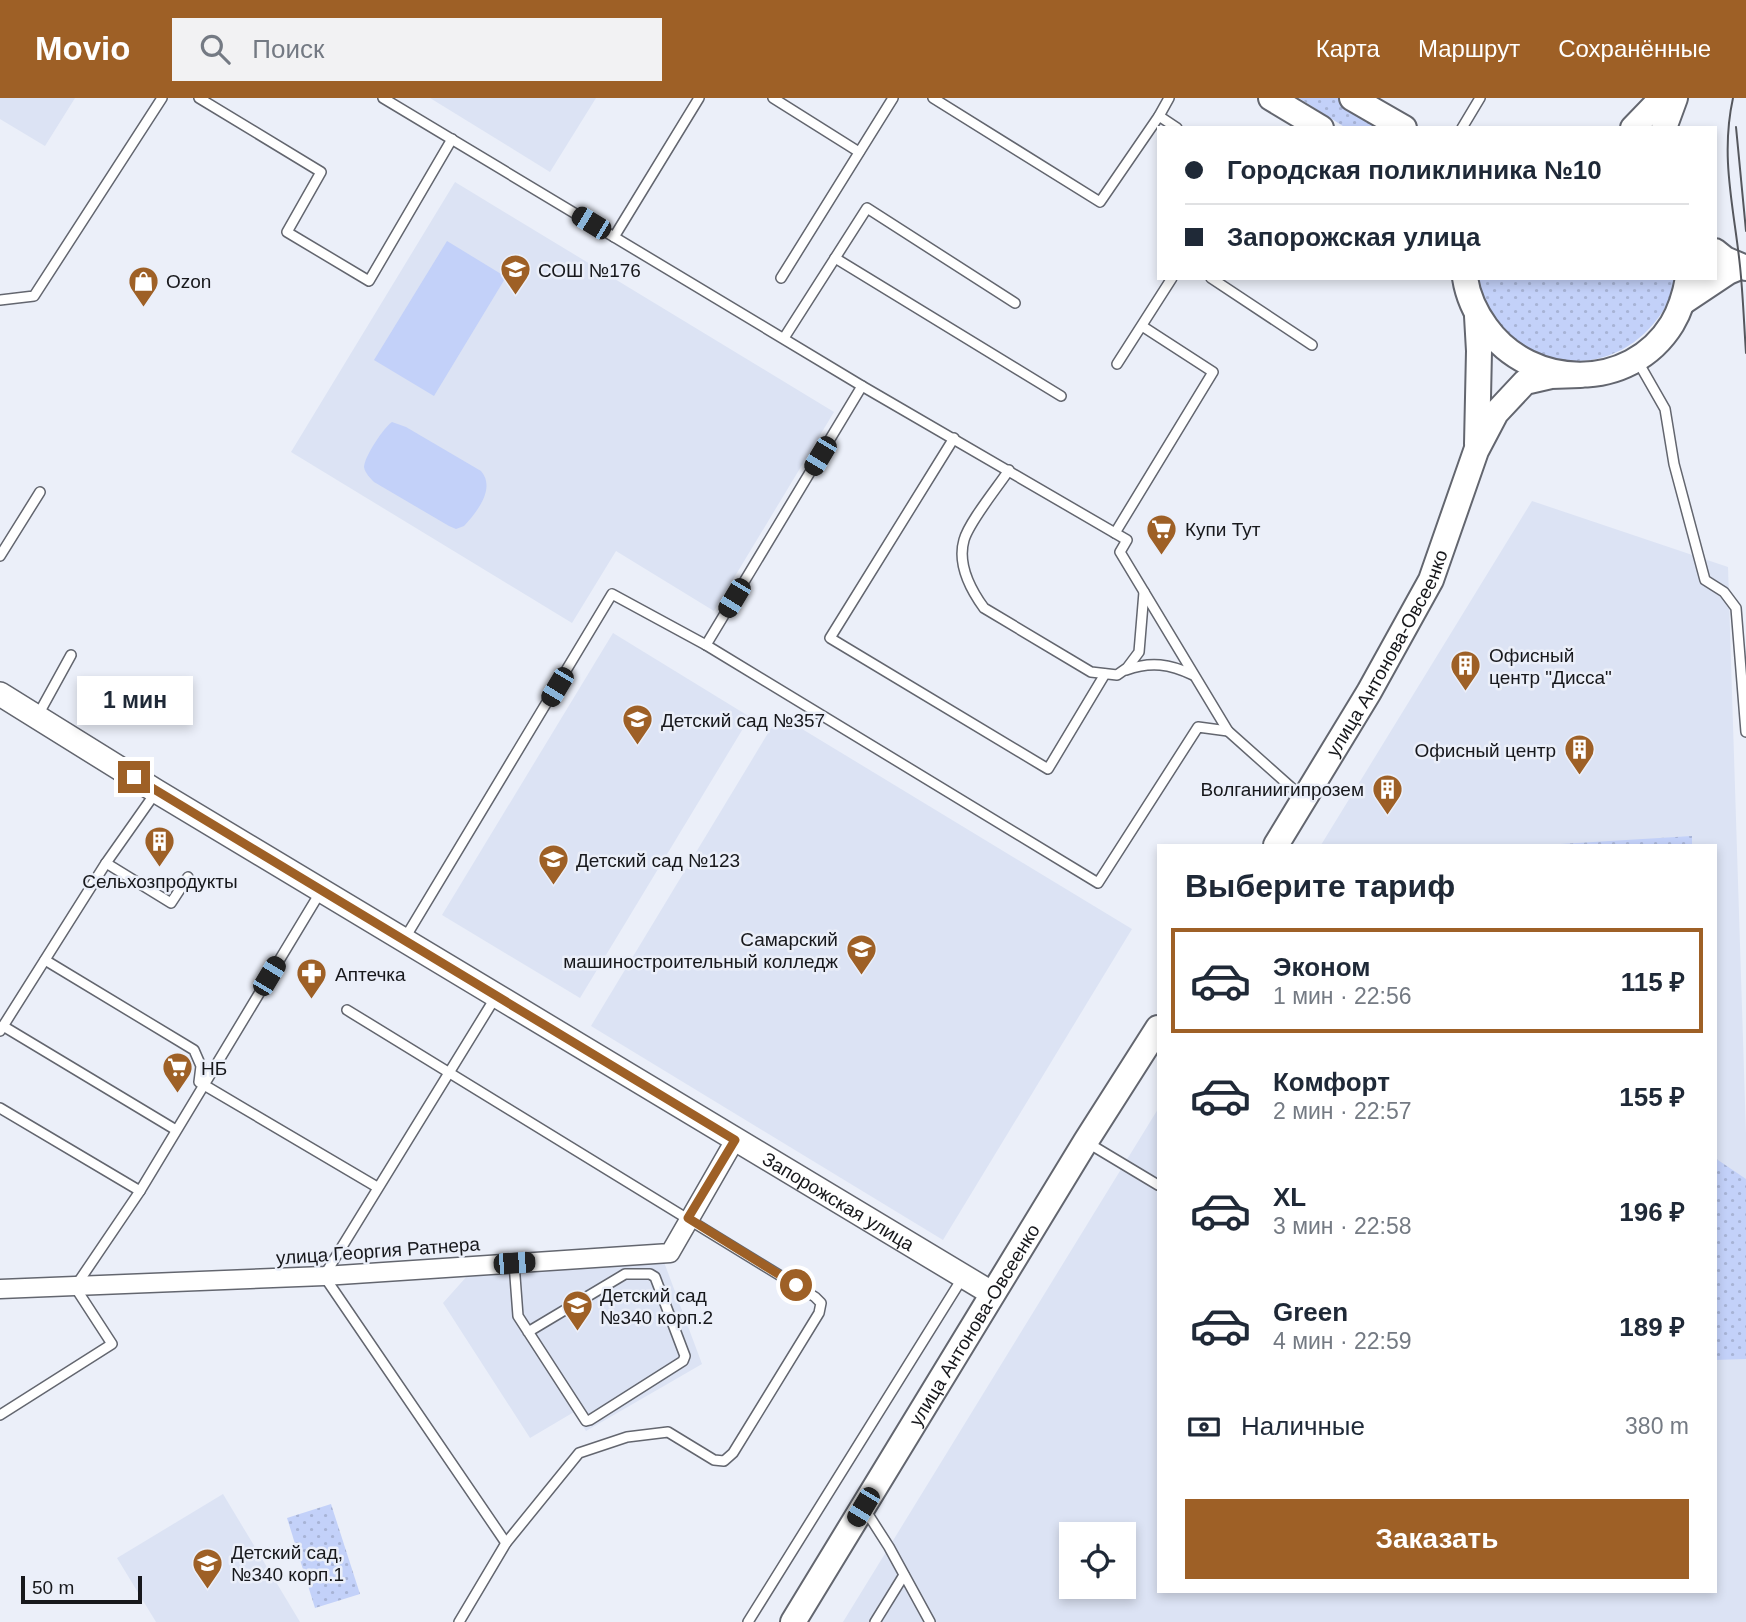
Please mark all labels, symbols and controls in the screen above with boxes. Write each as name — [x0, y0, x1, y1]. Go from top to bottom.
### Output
search box — [172, 18, 662, 81]
text: Movio — [35, 30, 130, 67]
icon: search — [196, 30, 234, 68]
text: Поиск — [252, 34, 324, 64]
text: Карта — [1316, 35, 1380, 62]
text: Маршрут — [1418, 35, 1520, 62]
text: Сохранённые — [1558, 35, 1711, 62]
text: Городская поликлиника №10 — [1227, 155, 1602, 185]
car — [568, 203, 615, 243]
text: Запорожская улица — [1227, 222, 1481, 252]
school or university icon: СОШ №176 — [498, 253, 532, 297]
place label: СОШ №176 — [538, 260, 641, 281]
shop icon: Ozon — [126, 264, 160, 308]
place label: Ozon — [166, 271, 211, 292]
car — [801, 433, 840, 479]
supermarket icon: Купи Тут — [1145, 512, 1179, 556]
place label: Купи Тут — [1185, 519, 1261, 540]
street label: улица Антонова-Овсеенко — [1322, 547, 1451, 760]
car — [715, 575, 754, 621]
place label: Офисный центр "Дисса" — [1489, 645, 1612, 688]
building icon: Офисный центр "Дисса" — [1449, 649, 1483, 693]
car — [538, 664, 577, 710]
callout: 1 мин — [76, 676, 192, 724]
text: 1 мин — [103, 687, 167, 713]
school or university icon: Детский сад №357 — [621, 703, 655, 747]
place label: Детский сад №357 — [661, 710, 825, 731]
building icon: Офисный центр — [1562, 733, 1596, 777]
place label: Офисный центр — [1414, 740, 1556, 761]
route end — [118, 761, 150, 793]
building icon: Волганиигипрозем — [1370, 772, 1404, 816]
place label: Волганиигипрозем — [1200, 779, 1364, 800]
building icon: Сельхозпродукты — [143, 825, 177, 869]
school or university icon: Детский сад №123 — [536, 843, 570, 887]
place label: Детский сад №123 — [576, 850, 740, 871]
text: Выберите тариф — [1185, 868, 1455, 904]
place label: Сельхозпродукты — [82, 871, 238, 892]
place label: Самарский машиностроительный колледж — [563, 929, 838, 972]
school or university icon: Самарский машиностроительный колледж — [844, 933, 878, 977]
icon: car — [1189, 949, 1252, 1012]
text: Эконом — [1273, 952, 1371, 982]
car — [250, 953, 289, 999]
pharmacy icon: Аптечка — [295, 957, 329, 1001]
place label: Аптечка — [335, 964, 406, 985]
text: 115 ₽ — [1621, 967, 1685, 997]
text: 1 мин · 22:56 — [1273, 983, 1412, 1009]
supermarket icon: НБ — [161, 1051, 195, 1095]
place label: НБ — [201, 1058, 227, 1079]
icon: car — [1189, 1064, 1252, 1127]
text: Комфорт — [1273, 1067, 1390, 1097]
text: 155 ₽ — [1619, 1082, 1685, 1112]
text: 2 мин · 22:57 — [1273, 1098, 1412, 1124]
street label: Запорожская улица — [759, 1148, 919, 1255]
icon: car — [1189, 1179, 1252, 1242]
text: XL — [1273, 1182, 1306, 1212]
text: 196 ₽ — [1619, 1197, 1685, 1227]
text: 3 мин · 22:58 — [1273, 1213, 1412, 1239]
street label: улица Антонова-Овсеенко — [905, 1220, 1044, 1430]
street label: улица Георгия Ратнера — [275, 1233, 481, 1269]
car — [493, 1251, 536, 1275]
route start — [780, 1269, 812, 1301]
place label: Детский сад №340 корп.2 — [600, 1285, 713, 1328]
school or university icon: Детский сад №340 корп.2 — [560, 1289, 594, 1333]
icon: car — [1189, 1294, 1252, 1357]
text: Green — [1273, 1297, 1348, 1327]
text: 189 ₽ — [1619, 1312, 1685, 1342]
text: 4 мин · 22:59 — [1273, 1328, 1412, 1354]
icon: cash — [1185, 1408, 1223, 1446]
text: Наличные — [1241, 1411, 1365, 1441]
text: 380 m — [1625, 1413, 1689, 1439]
car — [844, 1484, 883, 1530]
button: Заказать — [1185, 1499, 1689, 1579]
map controls — [1059, 1522, 1136, 1599]
button: locate — [1059, 1522, 1136, 1599]
place label: Детский сад, №340 корп.1 — [231, 1542, 344, 1585]
school or university icon: Детский сад, №340 корп.1 — [191, 1546, 225, 1590]
scale bar — [21, 1573, 142, 1605]
text: 50 m — [32, 1577, 74, 1598]

